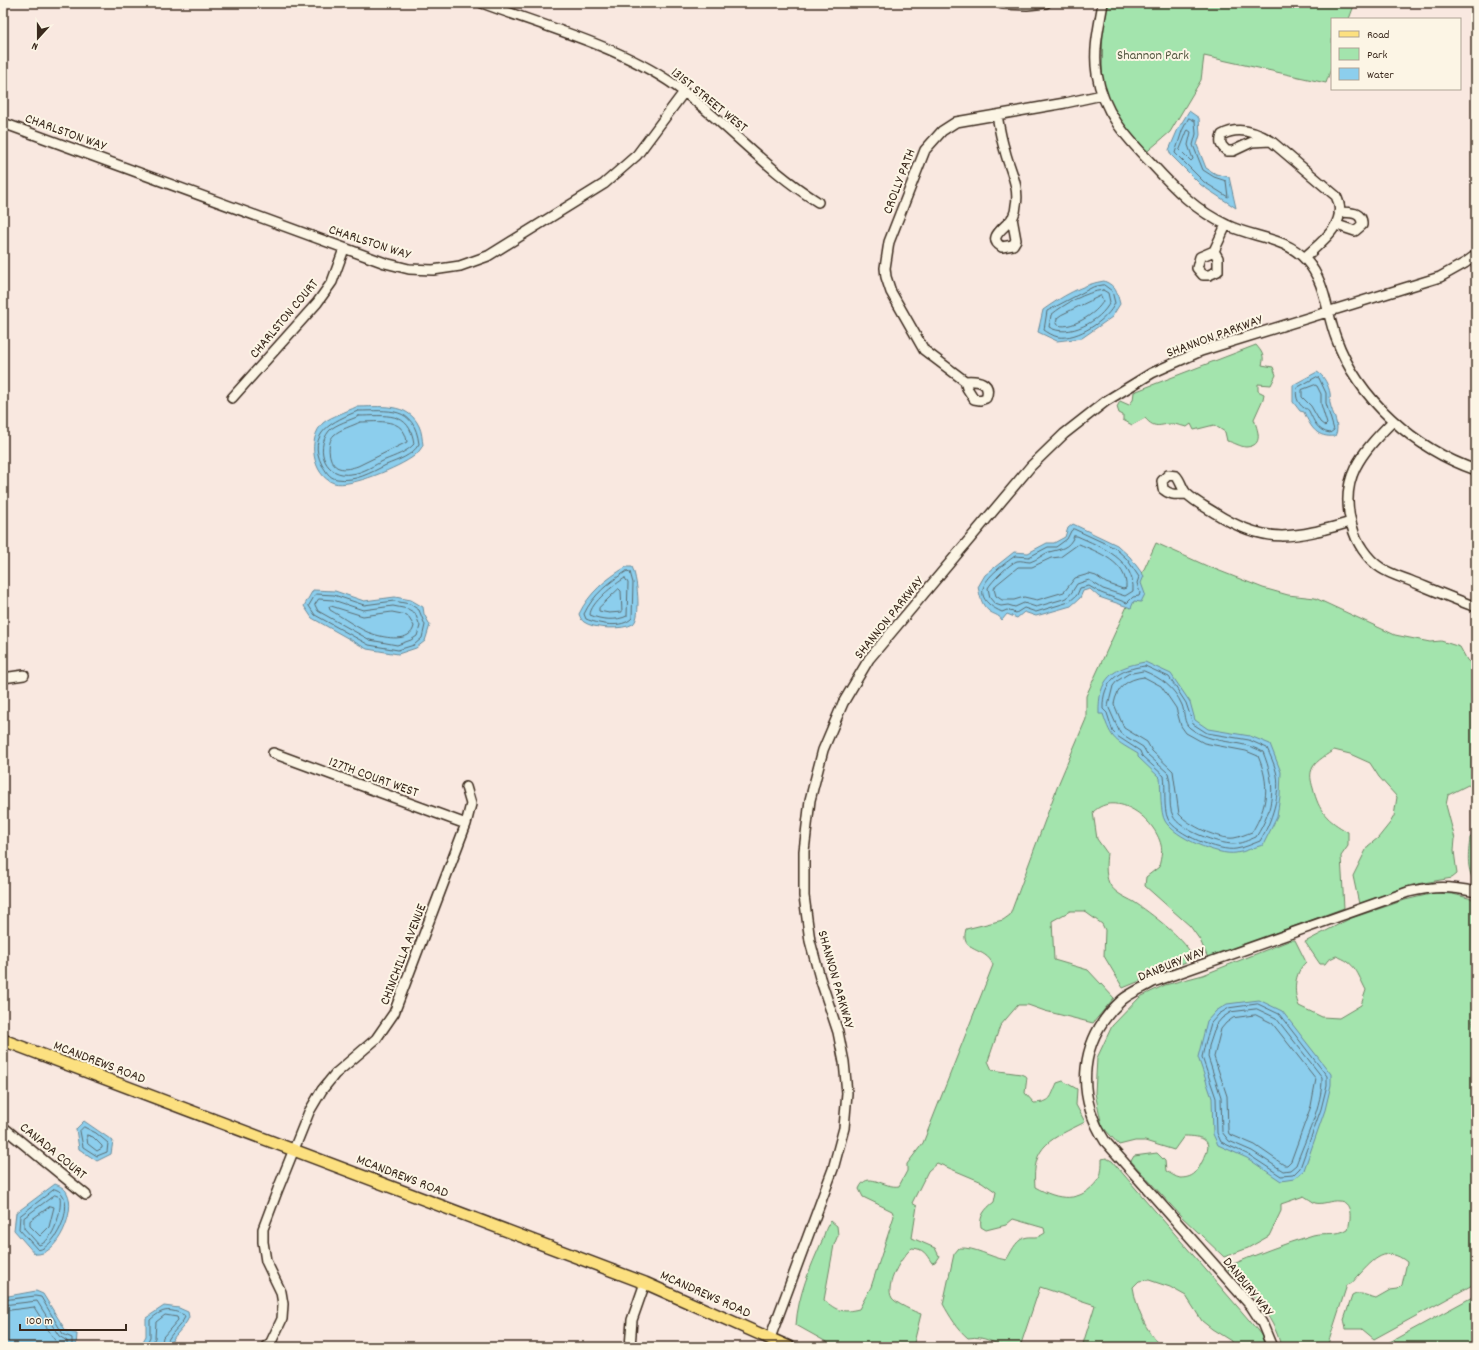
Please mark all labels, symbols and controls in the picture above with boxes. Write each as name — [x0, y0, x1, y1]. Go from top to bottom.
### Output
north arrow — [18, 18, 58, 58]
legend — [1331, 18, 1461, 90]
text: Road — [1367, 27, 1389, 44]
text: N — [29, 37, 41, 54]
park label: Shannon Park — [1117, 46, 1189, 66]
text: Park — [1367, 47, 1388, 64]
street label: 131ST STREET WEST — [666, 63, 752, 138]
text: Water — [1367, 67, 1394, 84]
street label: CHARLSTON WAY — [22, 109, 109, 157]
street label: CROLLY PATH — [878, 146, 921, 217]
street label: CHARLSTON WAY — [326, 220, 414, 266]
street label: CHARLSTON COURT — [245, 275, 324, 363]
street label: SHANNON PARKWAY — [1164, 310, 1266, 364]
street label: SHANNON PARKWAY — [850, 572, 930, 664]
street label: 127TH COURT WEST — [326, 752, 421, 803]
street label: CHINCHILLA AVENUE — [375, 901, 433, 1008]
street label: SHANNON PARKWAY — [812, 928, 859, 1032]
street label: DANBURY WAY — [1135, 942, 1209, 987]
street label: MCANDREWS ROAD — [50, 1036, 148, 1090]
street label: CANADA COURT — [15, 1118, 91, 1185]
street label: MCANDREWS ROAD — [353, 1150, 451, 1204]
street label: DANBURY WAY — [1217, 1253, 1278, 1322]
street label: MCANDREWS ROAD — [657, 1266, 754, 1324]
scale bar — [20, 1306, 126, 1332]
text: 100 m — [26, 1313, 53, 1330]

